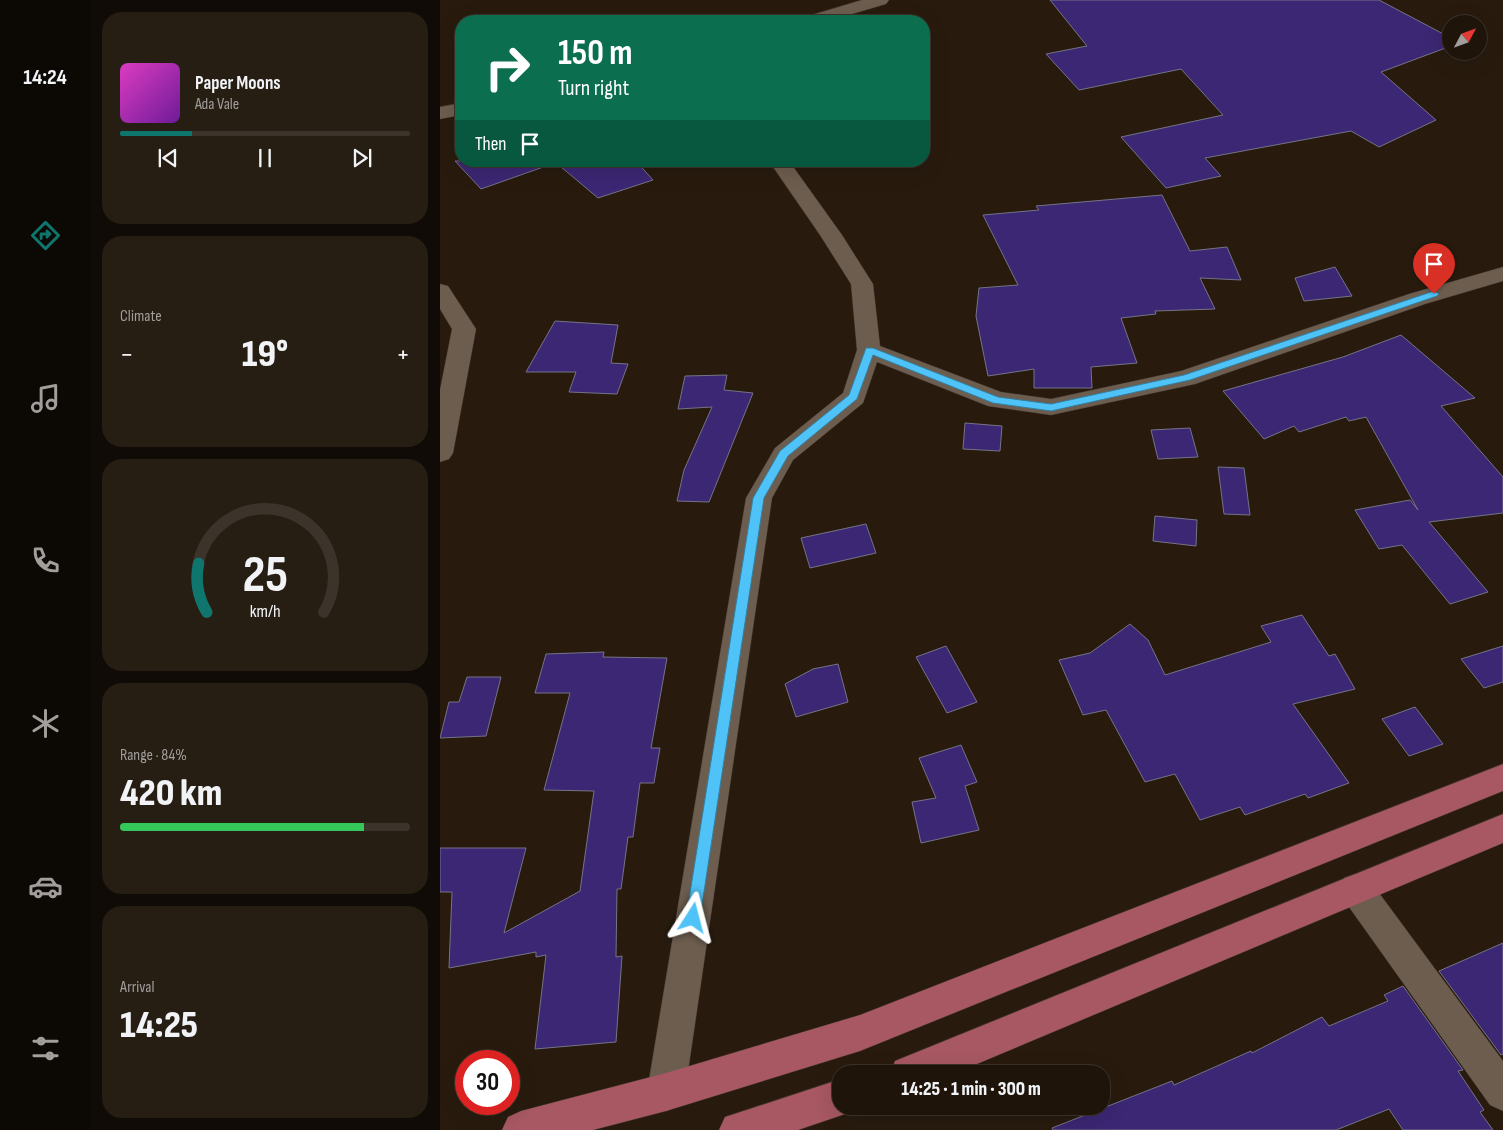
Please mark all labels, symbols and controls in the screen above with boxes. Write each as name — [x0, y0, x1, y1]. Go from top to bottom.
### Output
north arrow — [1442, 15, 1488, 60]
map controls — [1442, 15, 1487, 60]
text: 150 m — [558, 32, 632, 75]
icon: right — [475, 35, 540, 100]
text: 14:24 — [23, 64, 67, 91]
text: Paper Moons — [195, 72, 281, 95]
text: Turn right — [558, 75, 629, 102]
text: Ada Vale — [195, 95, 239, 114]
icon: arrive — [516, 130, 544, 158]
text: Then — [475, 133, 506, 156]
icon: previous — [154, 144, 182, 172]
icon: pause — [251, 144, 279, 172]
icon: next — [348, 144, 376, 172]
icon: directions — [28, 218, 63, 253]
pin — [1413, 243, 1455, 294]
icon: arrive — [1420, 250, 1448, 278]
text: Climate — [120, 307, 162, 326]
text: 19° — [242, 332, 288, 377]
text: − — [120, 338, 134, 371]
text: + — [396, 338, 410, 371]
icon: music — [28, 381, 63, 416]
icon: phone — [28, 543, 63, 578]
text: 25 — [242, 544, 288, 607]
text: km/h — [250, 601, 280, 622]
icon: climate — [28, 706, 63, 741]
text: Range · 84% — [120, 746, 187, 765]
text: 420 km — [120, 771, 222, 816]
icon: car — [28, 869, 63, 904]
position arrow — [666, 891, 718, 943]
text: Arrival — [120, 978, 154, 997]
text: 14:25 — [120, 1003, 198, 1048]
icon: filters — [28, 1031, 63, 1066]
speed limit sign: 30 — [455, 1050, 520, 1115]
text: 14:25 · 1 min · 300 m — [901, 1078, 1041, 1101]

